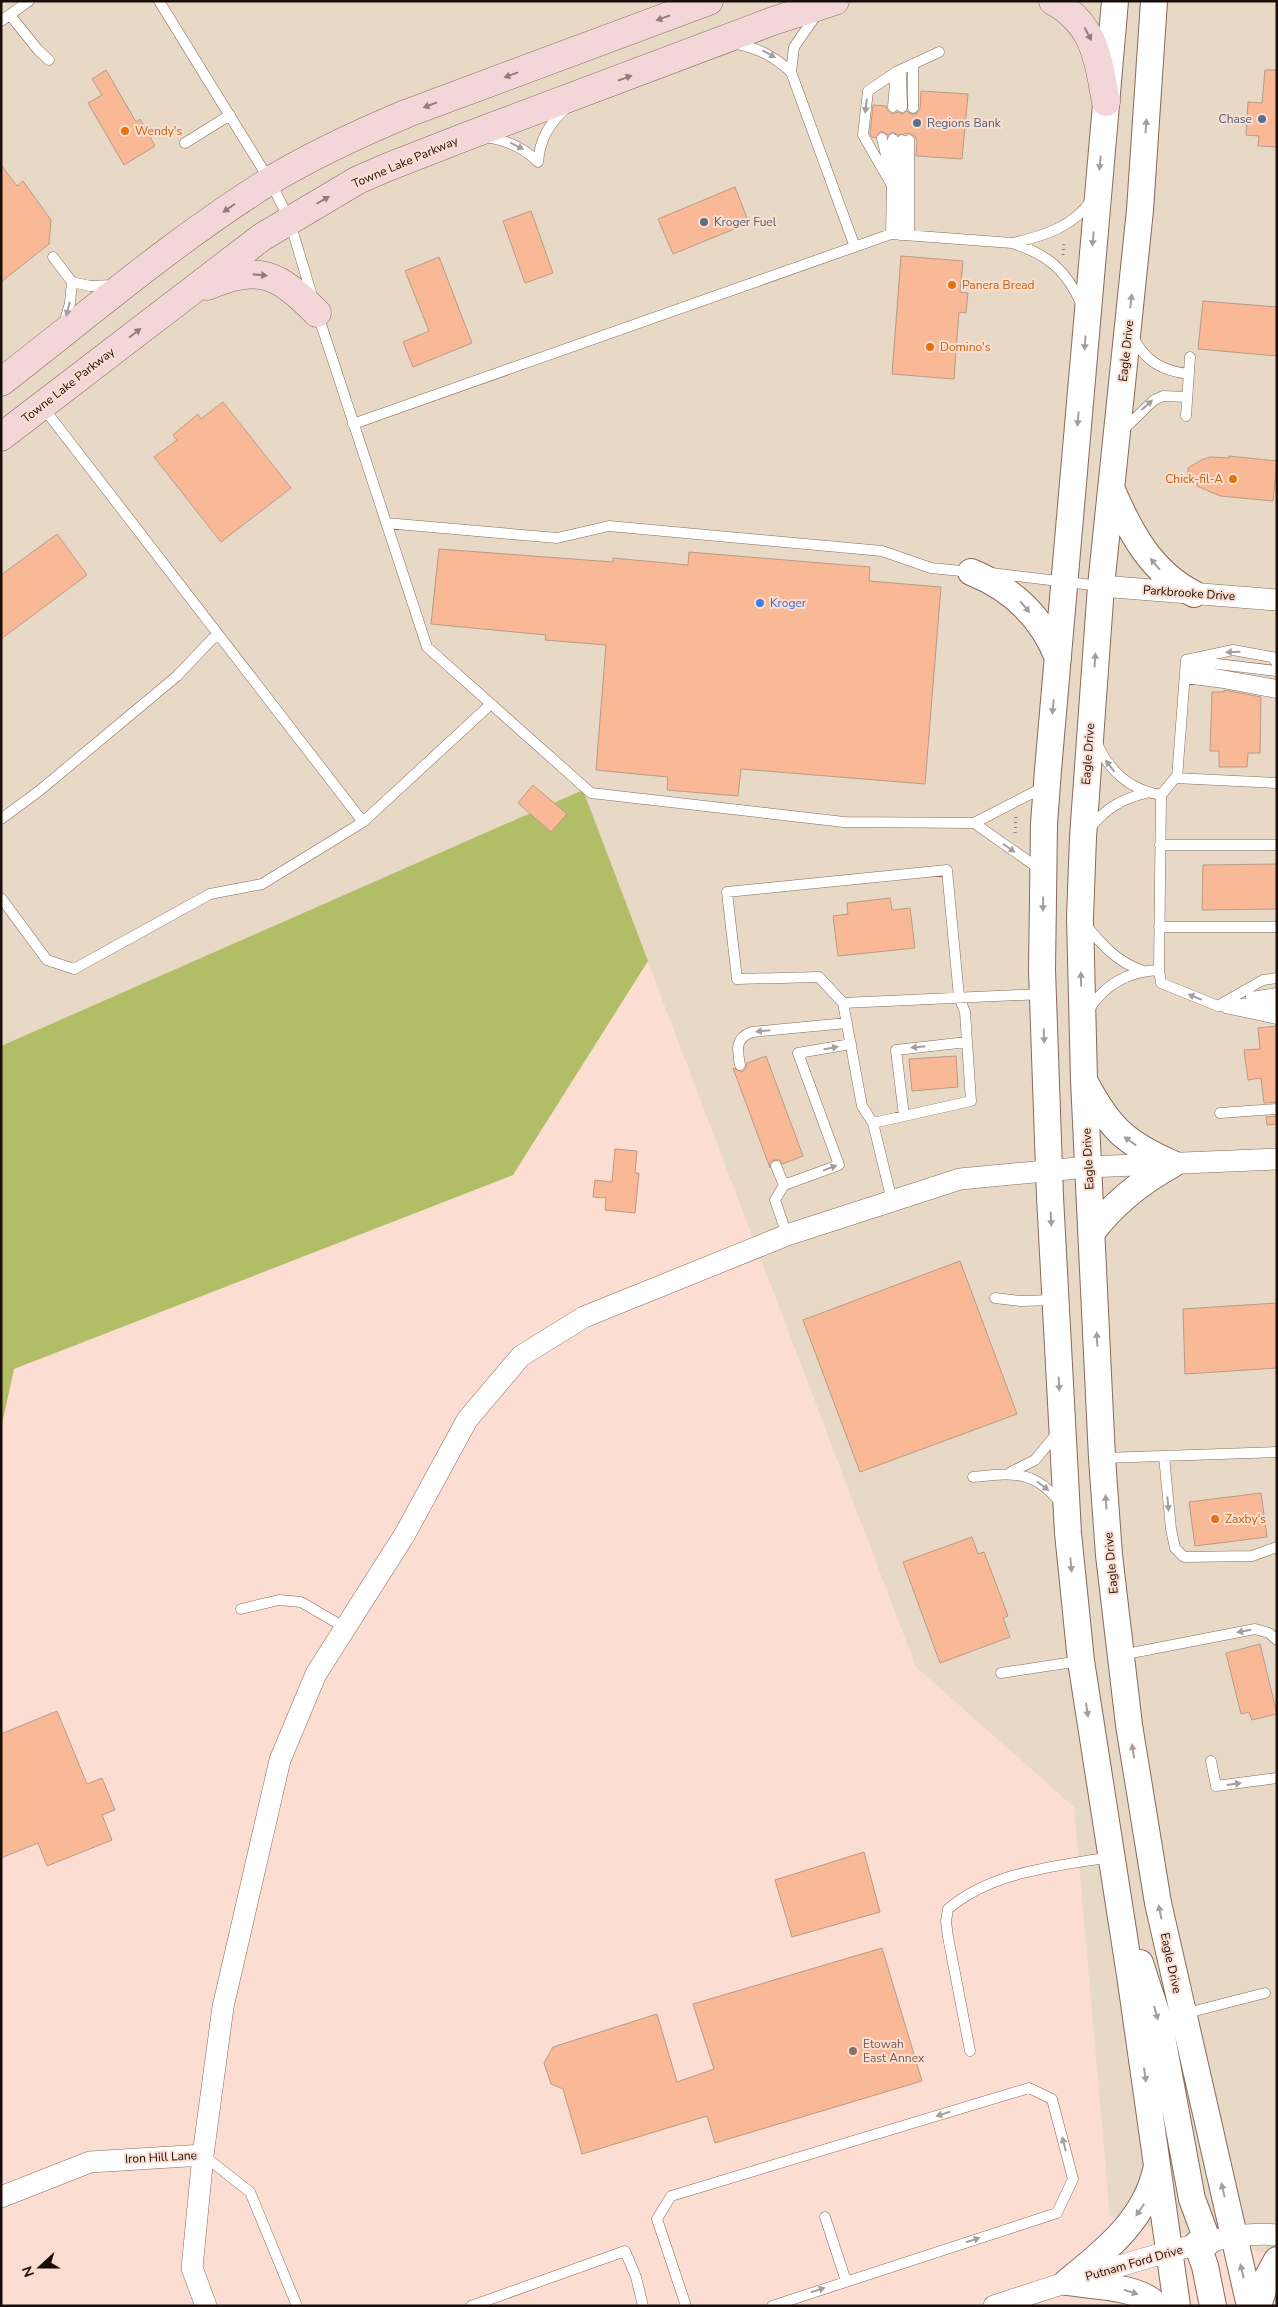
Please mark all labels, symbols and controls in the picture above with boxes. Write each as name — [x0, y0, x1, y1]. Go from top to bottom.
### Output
one-way arrow — [656, 15, 671, 22]
one-way arrow — [1084, 27, 1092, 41]
one-way arrow — [761, 50, 776, 58]
one-way arrow — [504, 71, 518, 79]
one-way arrow — [617, 74, 632, 81]
one-way arrow — [862, 98, 870, 114]
one-way arrow — [422, 101, 437, 109]
place label: Chase — [1219, 111, 1252, 127]
marker: Chase — [1256, 113, 1268, 125]
place label: Regions Bank — [927, 115, 1002, 131]
marker: Regions Bank — [911, 117, 923, 129]
one-way arrow — [1142, 118, 1150, 134]
place label: Wendy's — [135, 123, 183, 139]
marker: Wendy's — [119, 125, 131, 137]
street label: Towne Lake Parkway — [350, 132, 461, 192]
one-way arrow — [510, 142, 524, 150]
one-way arrow — [1096, 156, 1104, 172]
one-way arrow — [317, 195, 330, 204]
one-way arrow — [222, 203, 236, 213]
place label: Kroger Fuel — [714, 214, 777, 230]
marker: Kroger Fuel — [698, 216, 710, 228]
one-way arrow — [1089, 231, 1097, 247]
one-way arrow — [252, 271, 268, 279]
place label: Panera Bread — [962, 277, 1035, 293]
marker: Panera Bread — [946, 279, 958, 291]
one-way arrow — [1128, 293, 1136, 309]
one-way arrow — [64, 302, 72, 317]
street label: Eagle Drive — [1115, 319, 1137, 383]
one-way arrow — [128, 327, 141, 338]
one-way arrow — [1080, 335, 1088, 351]
place label: Domino's — [940, 339, 991, 355]
marker: Domino's — [924, 341, 936, 353]
street label: Towne Lake Parkway — [18, 343, 118, 426]
one-way arrow — [1141, 399, 1153, 411]
one-way arrow — [1074, 412, 1082, 428]
place label: Chick-fil-A — [1165, 471, 1223, 487]
marker: Chick-fil-A — [1227, 473, 1239, 485]
one-way arrow — [1150, 558, 1161, 571]
street label: Parkbrooke Drive — [1142, 582, 1236, 604]
place label: Kroger — [770, 595, 807, 611]
marker: Kroger — [754, 597, 766, 609]
one-way arrow — [1020, 601, 1031, 614]
one-way arrow — [1224, 648, 1240, 656]
one-way arrow — [1092, 652, 1100, 668]
one-way arrow — [1049, 699, 1057, 715]
street label: Eagle Drive — [1078, 723, 1098, 785]
one-way arrow — [1105, 760, 1116, 773]
one-way arrow — [1002, 843, 1015, 853]
one-way arrow — [1039, 896, 1047, 912]
one-way arrow — [1077, 971, 1085, 987]
one-way arrow — [1188, 992, 1202, 1000]
one-way arrow — [755, 1027, 771, 1035]
one-way arrow — [1041, 1028, 1049, 1044]
one-way arrow — [824, 1043, 840, 1051]
one-way arrow — [910, 1043, 926, 1051]
street label: Eagle Drive — [1078, 1128, 1098, 1190]
one-way arrow — [1123, 1136, 1137, 1146]
one-way arrow — [823, 1164, 838, 1172]
one-way arrow — [1047, 1211, 1055, 1227]
one-way arrow — [1093, 1331, 1101, 1347]
one-way arrow — [1056, 1376, 1064, 1392]
one-way arrow — [1037, 1481, 1050, 1492]
one-way arrow — [1101, 1494, 1109, 1510]
one-way arrow — [1165, 1497, 1173, 1513]
place label: Zaxby's — [1225, 1511, 1266, 1527]
marker: Zaxby's — [1209, 1513, 1221, 1525]
street label: Eagle Drive — [1100, 1532, 1122, 1594]
one-way arrow — [1067, 1557, 1075, 1573]
one-way arrow — [1235, 1628, 1251, 1636]
one-way arrow — [1084, 1702, 1092, 1718]
one-way arrow — [1128, 1742, 1136, 1758]
one-way arrow — [1226, 1780, 1242, 1788]
one-way arrow — [1156, 1904, 1164, 1919]
street label: Eagle Drive — [1157, 1931, 1185, 1995]
one-way arrow — [1153, 2006, 1161, 2021]
place label: Etowah East Annex — [863, 2036, 925, 2066]
marker: Etowah East Annex — [847, 2045, 859, 2057]
one-way arrow — [1141, 2068, 1149, 2084]
one-way arrow — [935, 2110, 950, 2118]
one-way arrow — [1060, 2136, 1068, 2151]
street label: Iron Hill Lane — [125, 2147, 197, 2167]
one-way arrow — [1219, 2182, 1227, 2197]
one-way arrow — [1135, 2203, 1145, 2216]
one-way arrow — [966, 2236, 981, 2244]
street label: Putnam Ford Drive — [1083, 2241, 1185, 2285]
north arrow — [15, 2242, 65, 2292]
text: N — [18, 2263, 39, 2280]
one-way arrow — [1238, 2264, 1246, 2279]
one-way arrow — [811, 2286, 826, 2294]
one-way arrow — [1123, 2289, 1138, 2297]

